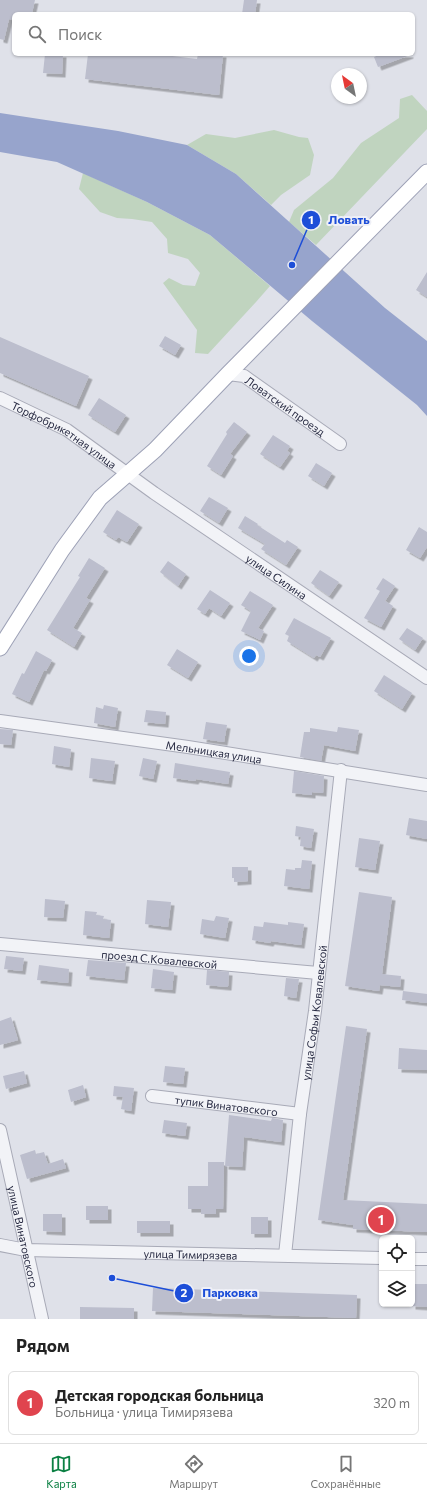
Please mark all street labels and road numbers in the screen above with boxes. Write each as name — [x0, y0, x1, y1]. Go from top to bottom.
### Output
street label: Ловатский проезд — [243, 373, 328, 438]
street label: Торфобрикетная улица — [10, 398, 119, 470]
street label: улица Силина — [244, 551, 310, 601]
street label: Мельницкая улица — [165, 738, 263, 765]
street label: улица Софьи Ковалевской — [298, 944, 329, 1081]
street label: проезд С.Ковалевской — [101, 947, 218, 970]
street label: тупик Винатовского — [174, 1092, 279, 1118]
street label: улица Винатовского — [6, 1184, 41, 1289]
street label: улица Тимирязева — [143, 1246, 237, 1261]

